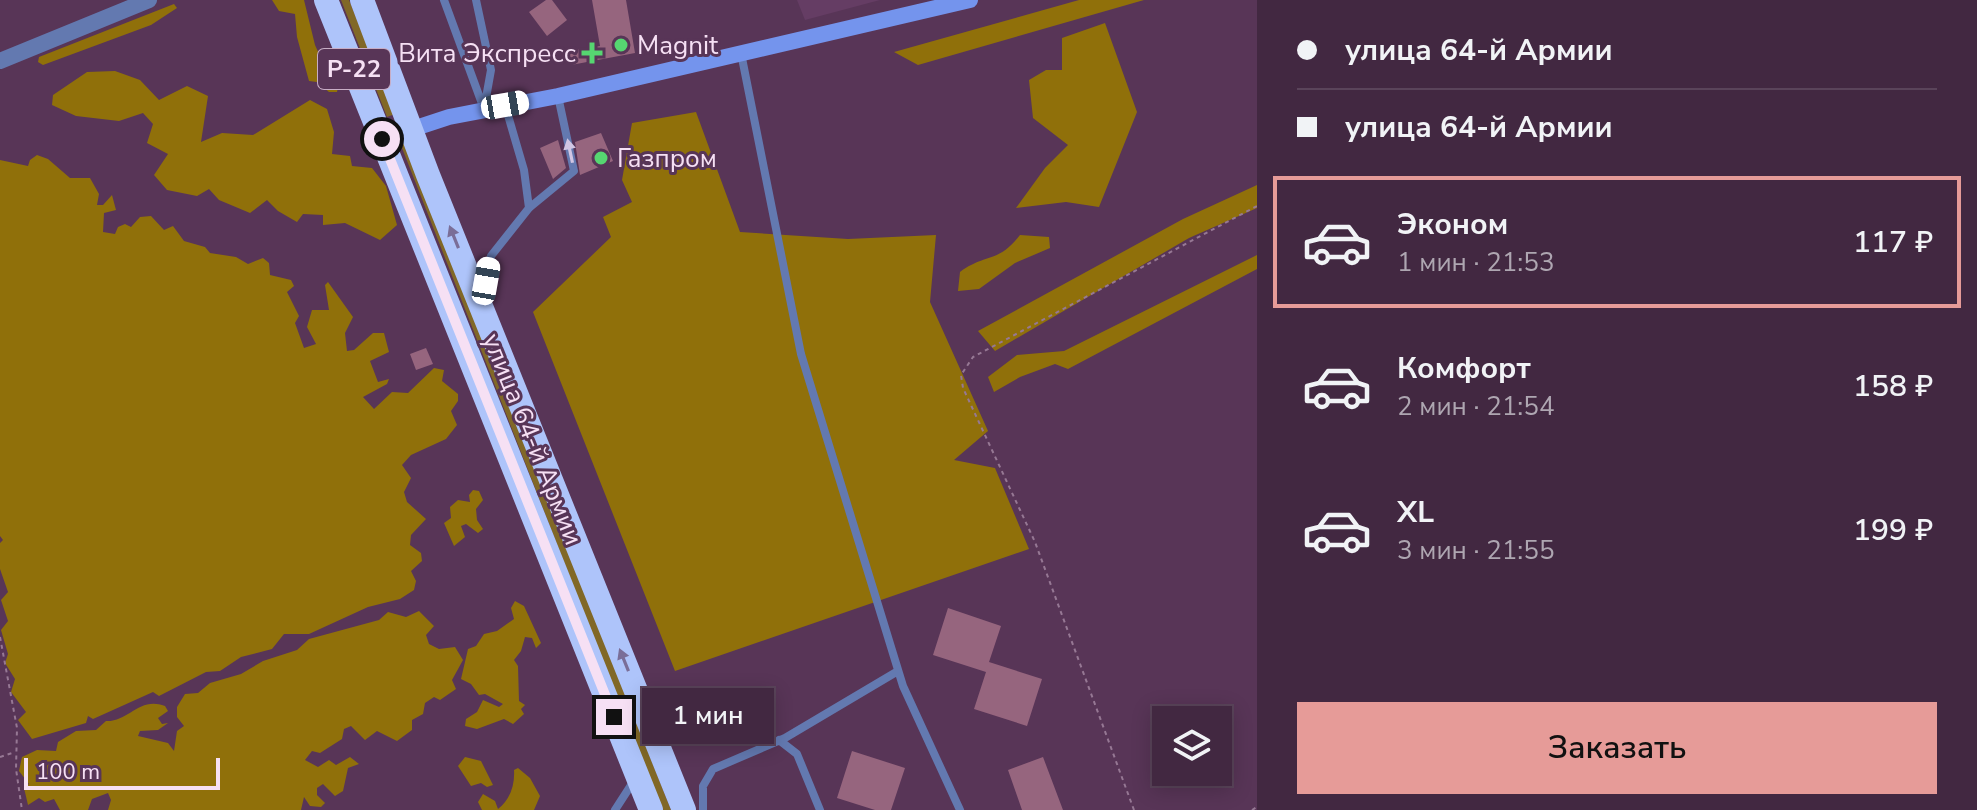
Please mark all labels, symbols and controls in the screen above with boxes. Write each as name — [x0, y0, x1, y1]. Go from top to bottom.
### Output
place label: Magnit — [637, 28, 719, 63]
text: улица 64-й Армии — [1345, 30, 1613, 71]
place label: Вита Экспресс — [398, 36, 576, 71]
marker: Magnit — [612, 36, 630, 54]
marker: Вита Экспресс — [583, 44, 601, 62]
road number: Р-22 — [318, 49, 390, 89]
car — [479, 89, 531, 121]
text: улица 64-й Армии — [1345, 107, 1613, 148]
route start — [364, 121, 400, 157]
one-way arrow — [563, 138, 576, 163]
place label: Газпром — [617, 141, 717, 176]
marker: Газпром — [592, 149, 610, 167]
text: Эконом — [1397, 204, 1508, 245]
icon: car — [1301, 206, 1373, 278]
text: 117 ₽ — [1853, 222, 1933, 263]
one-way arrow — [447, 225, 460, 249]
text: 1 мин · 21:53 — [1397, 245, 1554, 280]
car — [470, 255, 502, 307]
street label: улица 64-й Армии — [474, 328, 591, 550]
text: Комфорт — [1397, 348, 1531, 389]
icon: car — [1301, 350, 1373, 422]
text: 158 ₽ — [1853, 366, 1933, 407]
text: 2 мин · 21:54 — [1397, 389, 1554, 424]
text: XL — [1397, 492, 1434, 533]
icon: car — [1301, 494, 1373, 566]
text: 199 ₽ — [1853, 510, 1933, 551]
text: 3 мин · 21:55 — [1397, 533, 1554, 568]
one-way arrow — [617, 648, 630, 672]
callout: 1 мин — [642, 689, 774, 745]
text: 1 мин — [673, 698, 743, 733]
route end — [596, 699, 632, 735]
button: Заказать — [1297, 702, 1937, 794]
map controls — [1152, 706, 1232, 786]
button: layers — [1152, 706, 1232, 786]
scale bar — [24, 754, 220, 790]
text: 100 m — [36, 757, 100, 787]

